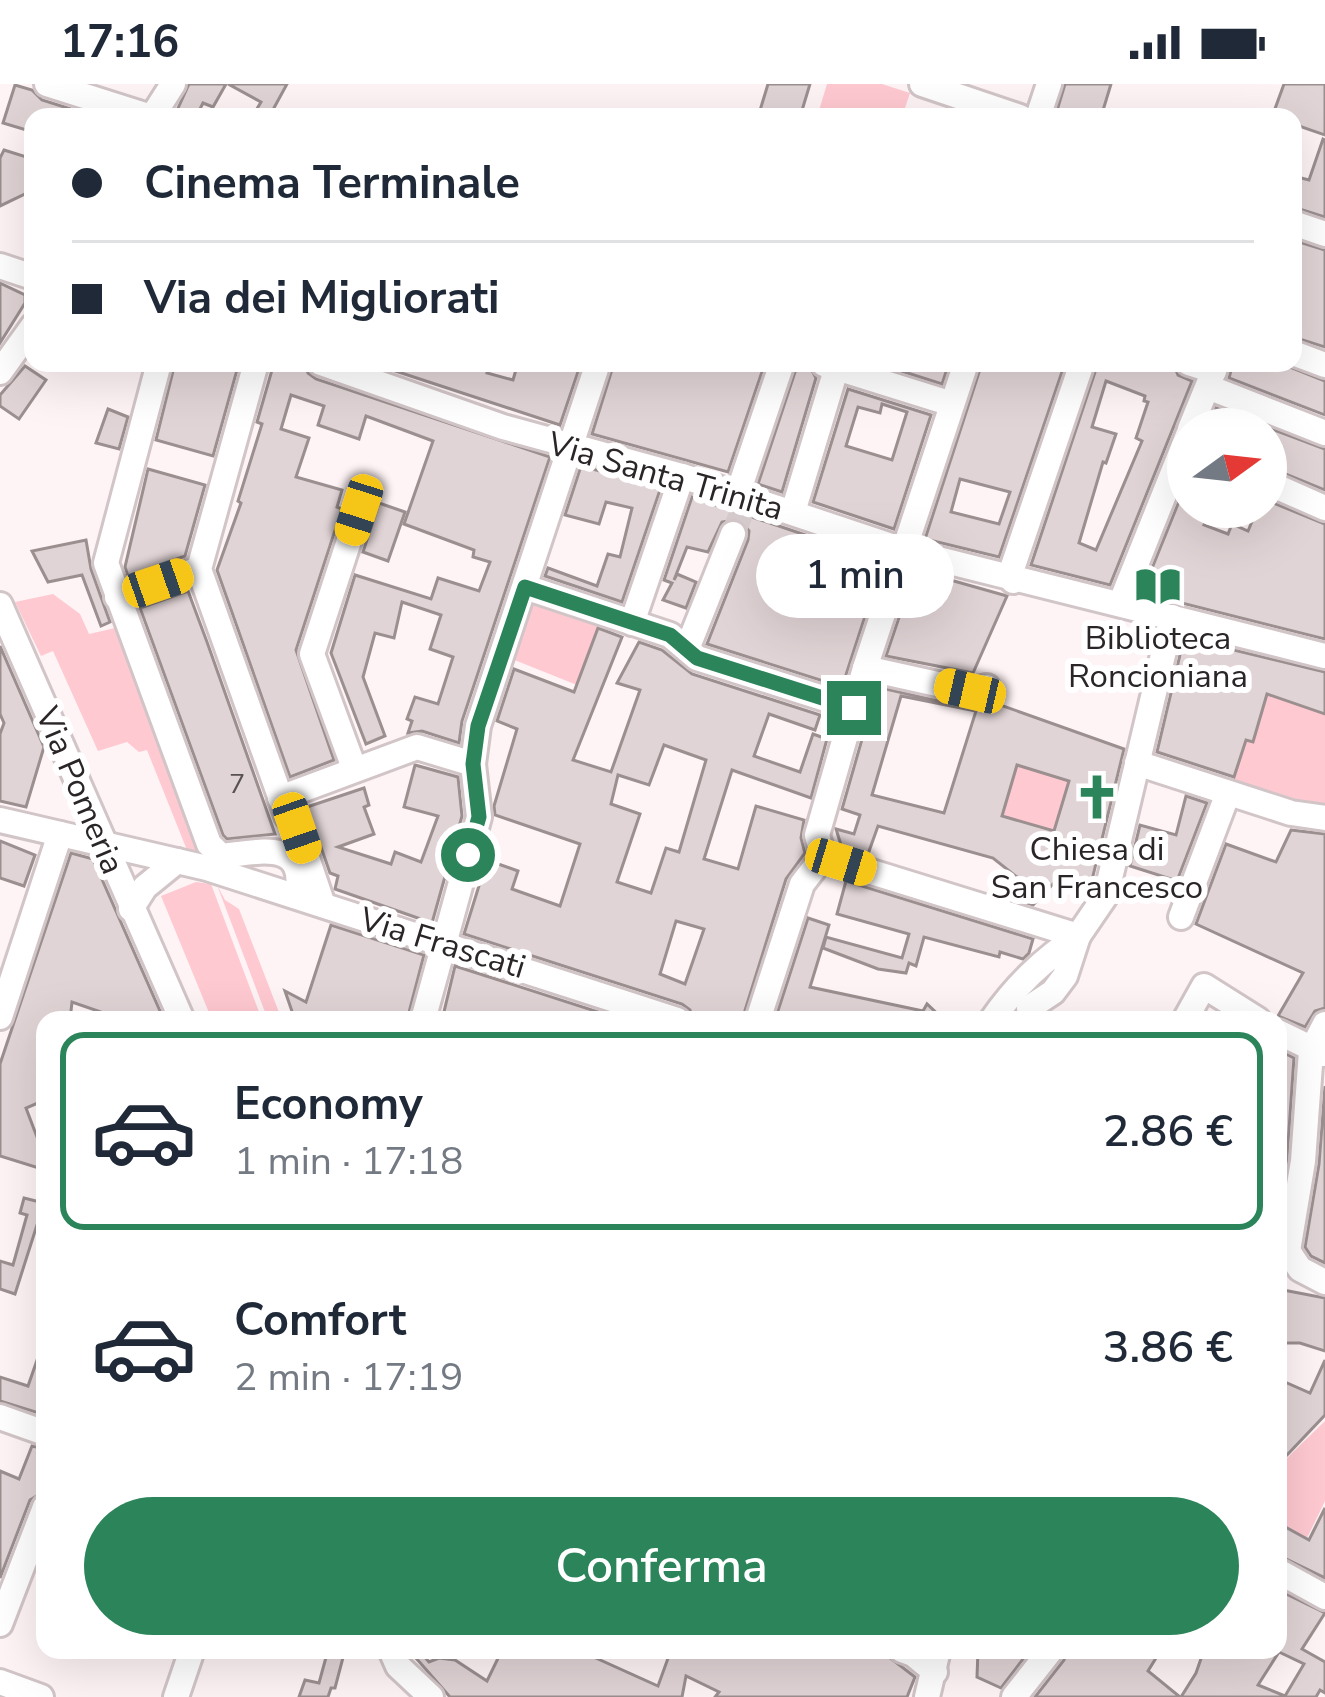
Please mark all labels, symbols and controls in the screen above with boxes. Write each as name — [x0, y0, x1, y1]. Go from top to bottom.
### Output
text: 17:16 — [60, 12, 179, 73]
text: Cinema Terminale — [144, 153, 520, 214]
text: Via dei Migliorati — [144, 268, 500, 329]
north arrow — [1167, 408, 1287, 528]
map controls — [1167, 408, 1287, 528]
street label: Via Santa Trinita — [542, 421, 788, 532]
car — [331, 470, 387, 550]
callout: 1 min — [755, 534, 953, 618]
text: 1 min — [805, 549, 905, 602]
car — [118, 554, 198, 612]
library icon: Biblioteca Roncioniana — [1133, 561, 1183, 611]
place label: Biblioteca Roncioniana — [1068, 616, 1248, 699]
car — [931, 665, 1009, 717]
route end — [827, 681, 881, 735]
street label: Via Pomeria — [24, 699, 135, 881]
house number: 7 — [229, 766, 245, 803]
church icon: Chiesa di San Francesco — [1072, 772, 1122, 822]
car — [268, 788, 326, 868]
place label: Chiesa di San Francesco — [991, 827, 1203, 910]
route start — [441, 828, 495, 882]
car — [801, 834, 881, 890]
street label: Via Frascati — [353, 897, 531, 990]
text: Economy — [234, 1074, 423, 1135]
icon: car — [90, 1077, 198, 1185]
text: 2.86 € — [1102, 1101, 1233, 1162]
text: 1 min · 17:18 — [234, 1135, 463, 1188]
text: Comfort — [234, 1290, 406, 1351]
icon: car — [90, 1293, 198, 1401]
text: 3.86 € — [1102, 1317, 1233, 1378]
text: 2 min · 17:19 — [234, 1351, 463, 1404]
button: Conferma — [84, 1497, 1239, 1635]

